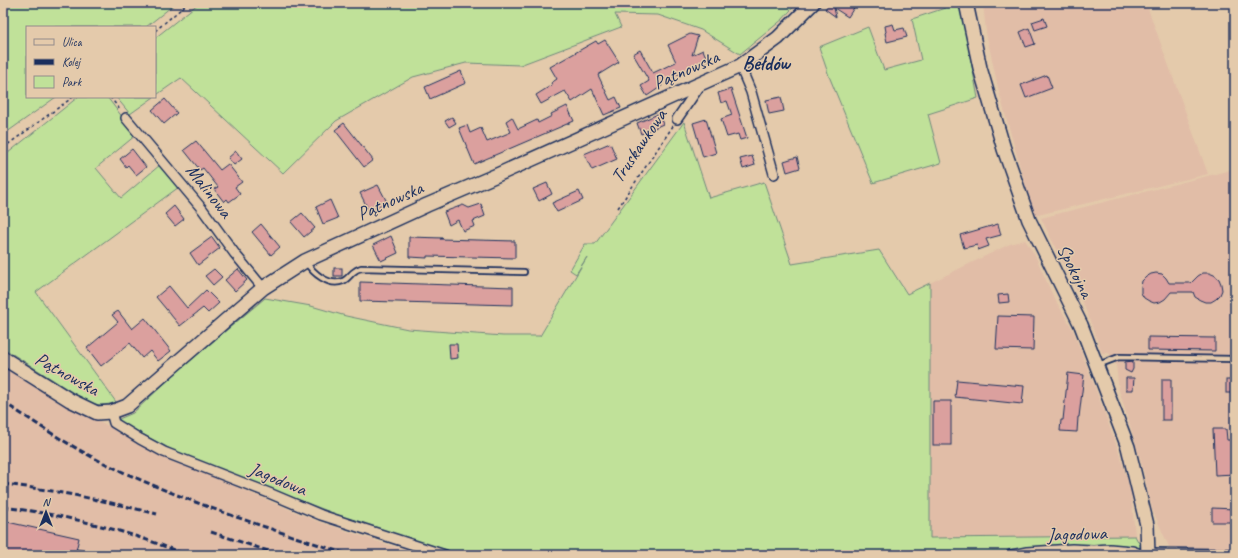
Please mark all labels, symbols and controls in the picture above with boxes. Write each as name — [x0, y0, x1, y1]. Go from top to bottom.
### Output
legend — [26, 26, 156, 98]
text: Ulica — [62, 34, 83, 50]
street label: Pątnowska — [649, 44, 724, 95]
district label: Bełdów — [742, 51, 791, 76]
text: Kolej — [62, 54, 82, 70]
text: Park — [62, 74, 83, 90]
street label: Truskawkowa — [606, 103, 673, 187]
street label: Malinowa — [180, 159, 239, 224]
street label: Pątnowska — [353, 175, 428, 226]
street label: Spokojna — [1051, 240, 1100, 304]
street label: Pątnowska — [31, 347, 104, 402]
street label: Jagodowa — [245, 456, 312, 502]
north arrow — [26, 492, 66, 532]
text: N — [43, 495, 52, 509]
street label: Jagodowa — [1046, 521, 1109, 547]

